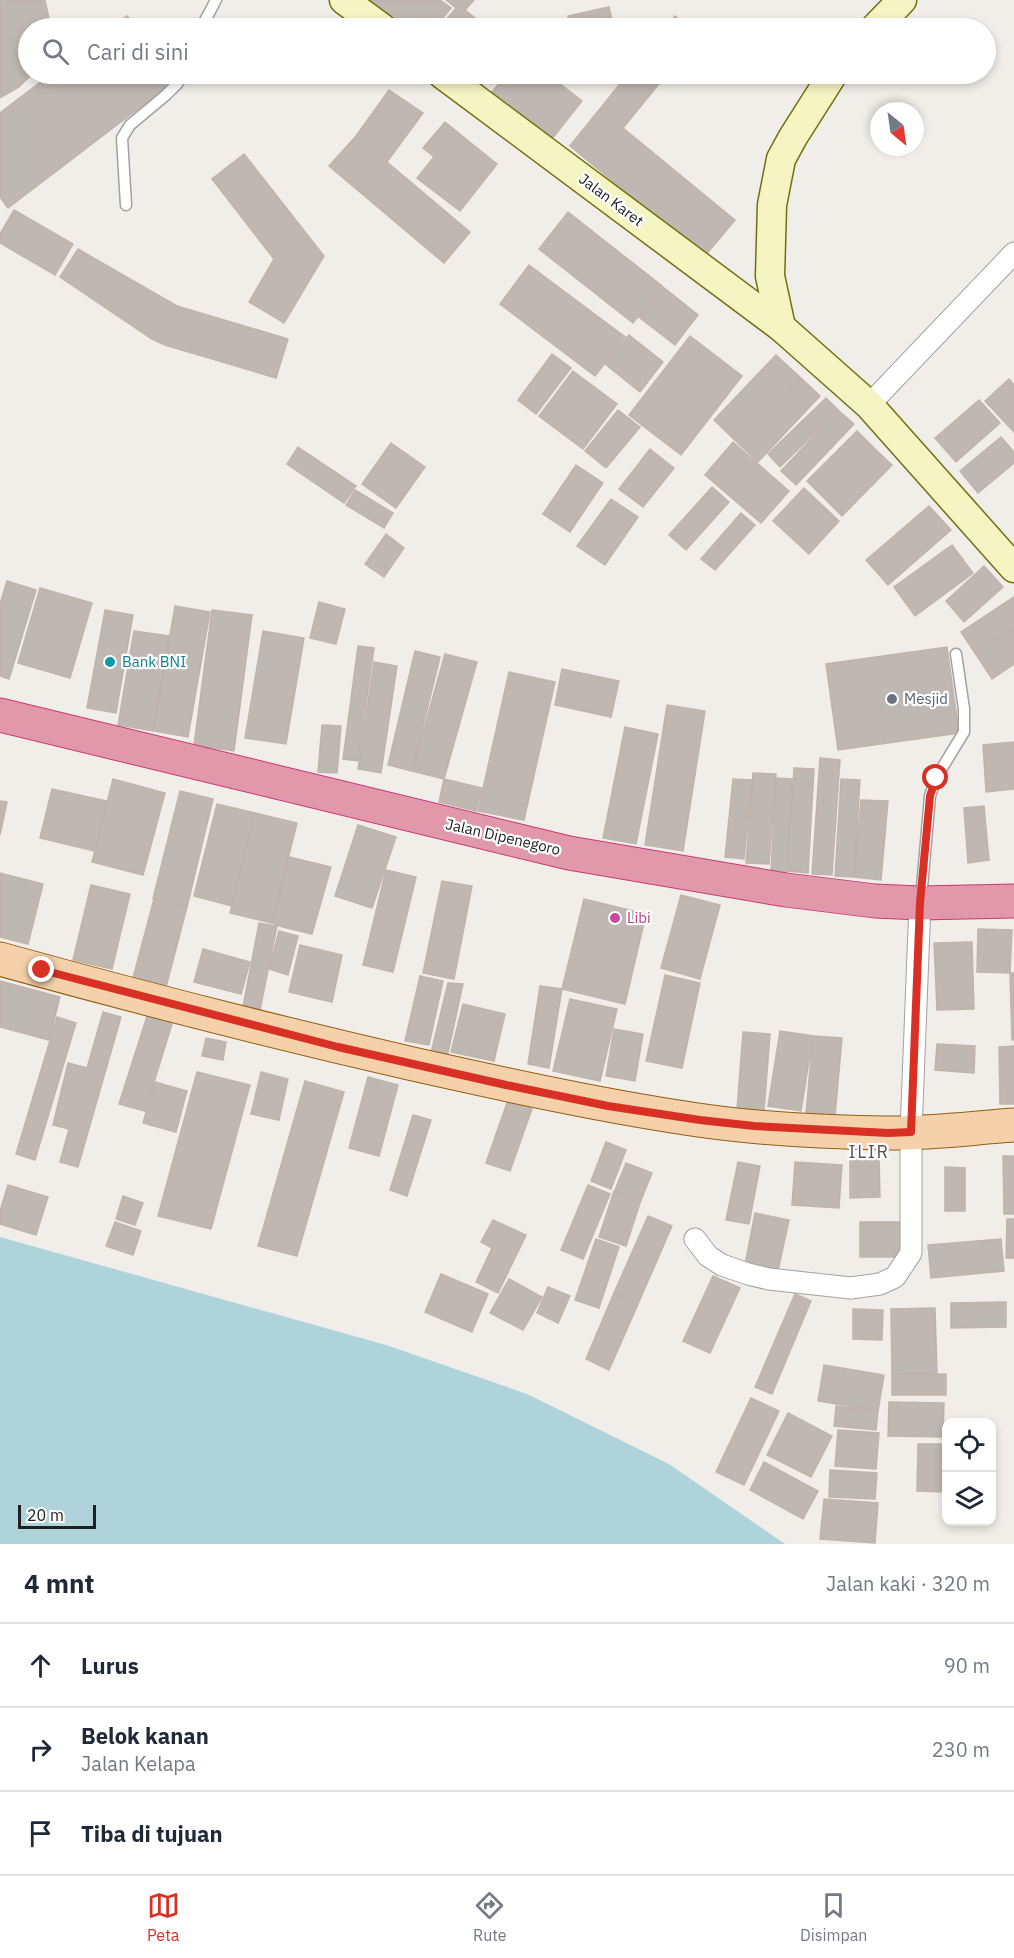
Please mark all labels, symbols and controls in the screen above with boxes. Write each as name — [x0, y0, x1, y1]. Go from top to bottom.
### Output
search box — [18, 18, 996, 84]
icon: search — [39, 35, 72, 68]
text: Cari di sini — [87, 37, 189, 66]
north arrow — [870, 102, 924, 156]
street label: Jalan Karet — [575, 169, 647, 230]
place label: Bank BNI — [122, 652, 186, 671]
marker: Bank BNI — [103, 655, 117, 669]
place label: Mesjid — [904, 689, 948, 708]
marker: Mesjid — [885, 692, 899, 706]
route start — [922, 764, 948, 790]
street label: Jalan Dipenegoro — [444, 814, 562, 859]
place label: Libi — [627, 908, 651, 927]
marker: Libi — [608, 911, 622, 925]
route end — [28, 956, 54, 982]
district label: ILIR — [849, 1140, 889, 1163]
map controls — [942, 1418, 996, 1526]
button: locate — [942, 1418, 996, 1472]
button: layers — [942, 1472, 996, 1526]
scale bar — [18, 1502, 96, 1530]
text: 20 m — [27, 1505, 64, 1525]
text: 4 mnt — [24, 1566, 94, 1600]
text: Jalan kaki · 320 m — [826, 1570, 990, 1597]
icon: ahead — [24, 1649, 57, 1682]
text: Lurus — [81, 1651, 139, 1680]
text: 90 m — [944, 1652, 990, 1679]
text: Belok kanan — [81, 1721, 209, 1750]
icon: right — [24, 1733, 57, 1766]
text: 230 m — [932, 1736, 990, 1763]
text: Jalan Kelapa — [81, 1750, 196, 1777]
icon: arrive — [24, 1817, 57, 1850]
text: Tiba di tujuan — [81, 1819, 223, 1848]
tab: Peta — [147, 1889, 180, 1945]
tab: Rute — [473, 1889, 507, 1945]
tab: Disimpan — [800, 1889, 867, 1945]

